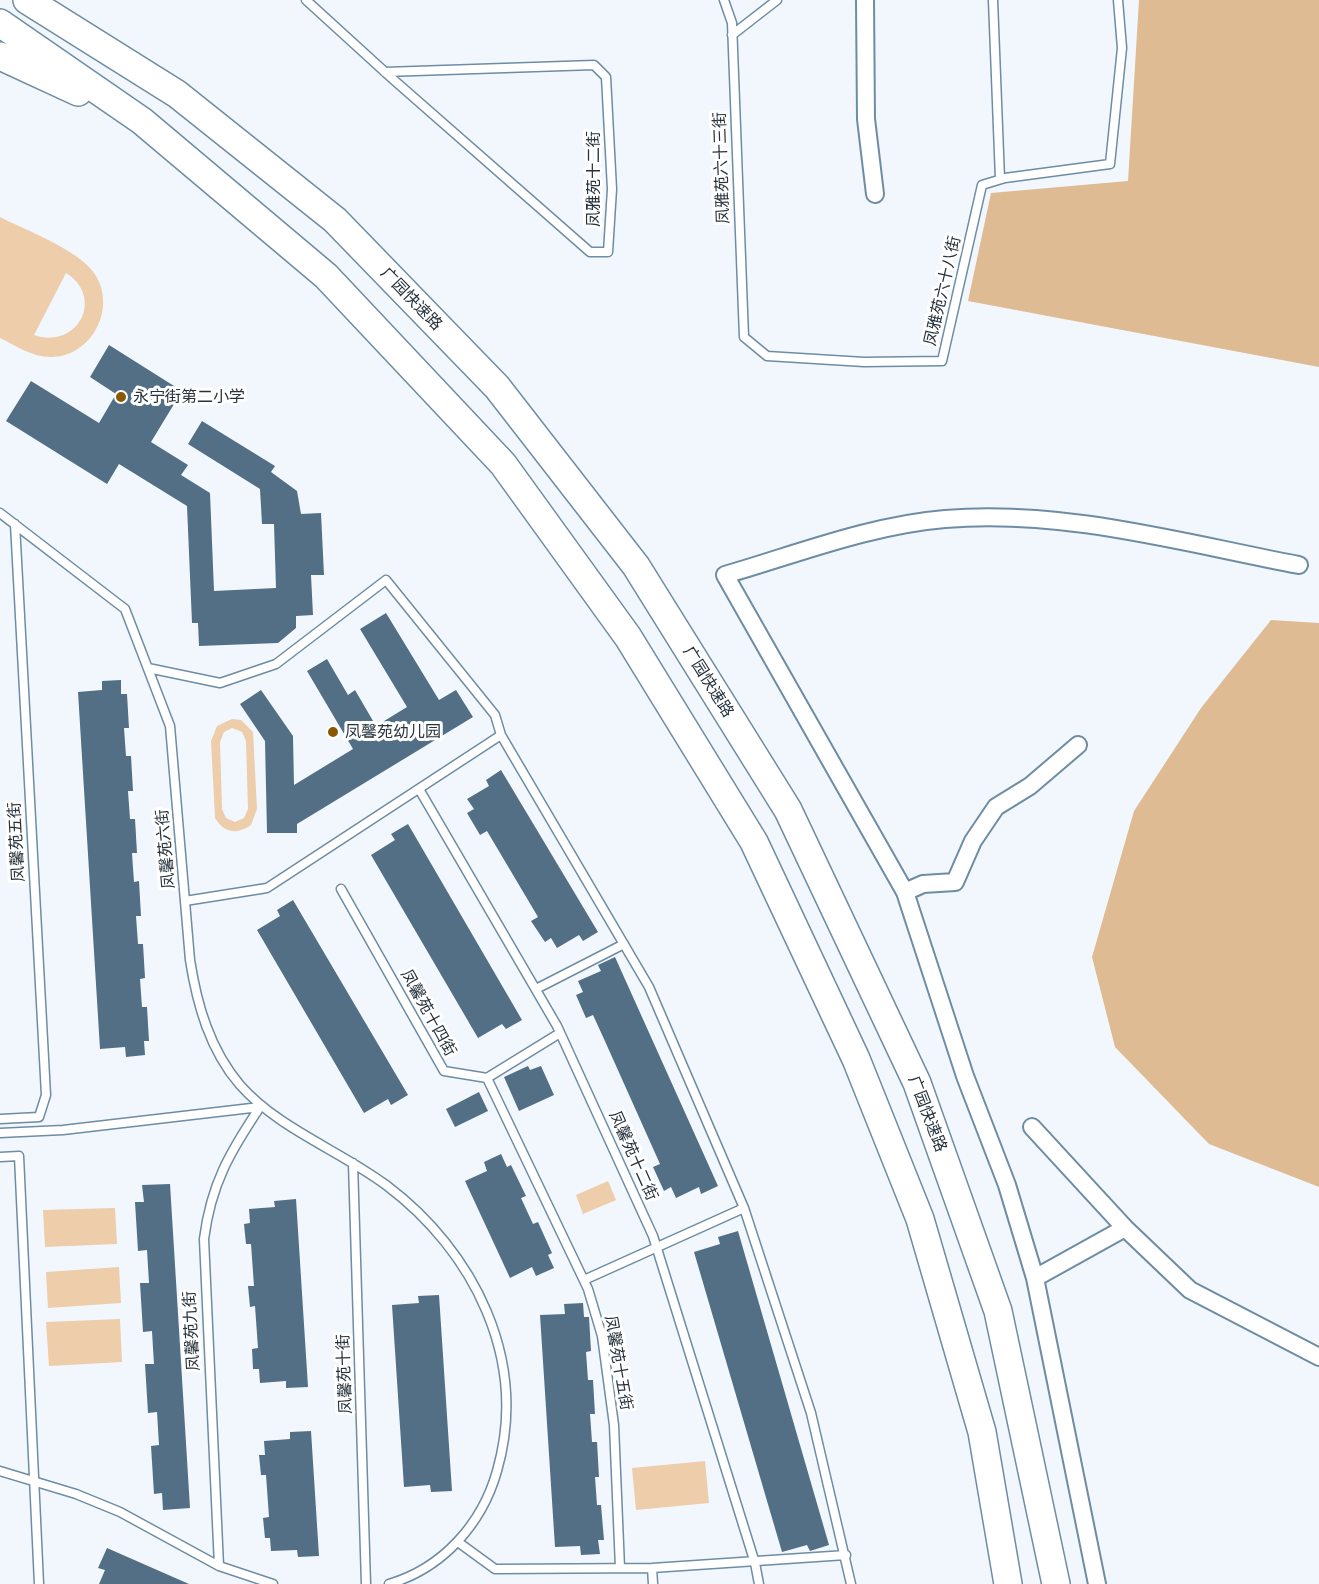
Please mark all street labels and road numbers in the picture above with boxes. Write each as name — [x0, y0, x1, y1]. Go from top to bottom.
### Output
street label: 凤雅苑六十三街 — [710, 112, 734, 224]
street label: 凤雅苑十二街 — [584, 131, 604, 227]
street label: 凤雅苑六十八街 — [921, 234, 965, 348]
street label: 广园快速路 — [376, 264, 446, 334]
street label: 广园快速路 — [679, 643, 737, 721]
street label: 凤馨苑五街 — [5, 802, 29, 882]
street label: 凤馨苑六街 — [153, 808, 179, 890]
street label: 凤馨苑十四街 — [396, 966, 460, 1060]
street label: 广园快速路 — [904, 1073, 950, 1155]
street label: 凤馨苑十二街 — [605, 1108, 661, 1204]
street label: 凤馨苑九街 — [180, 1291, 204, 1371]
street label: 凤馨苑十五街 — [600, 1314, 636, 1412]
street label: 凤馨苑十街 — [334, 1334, 356, 1414]

